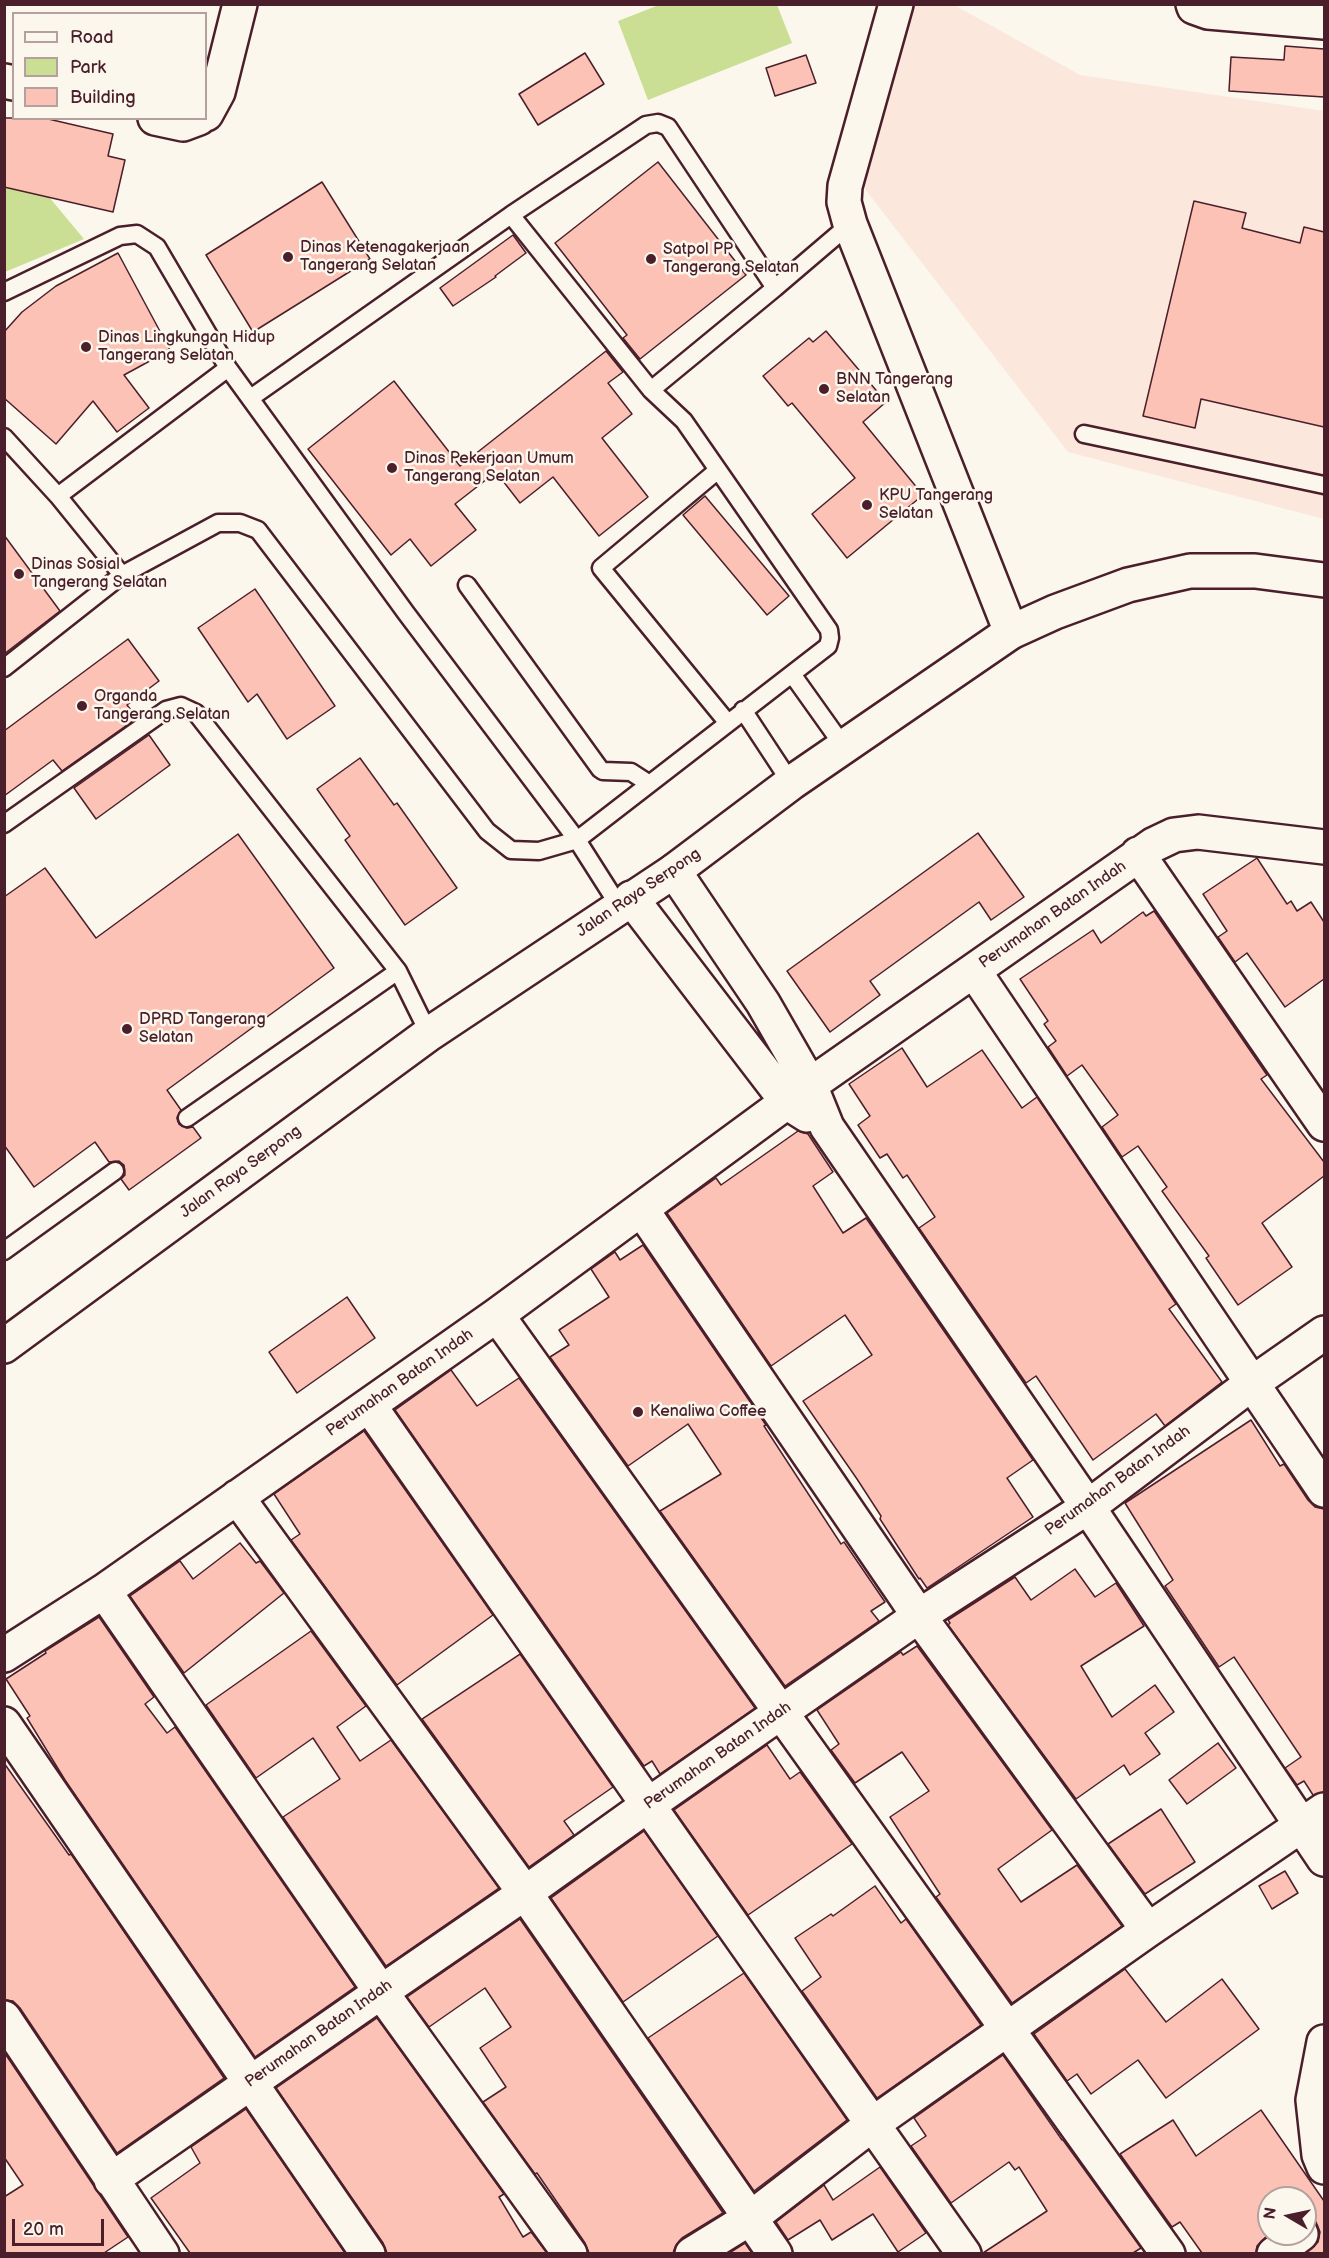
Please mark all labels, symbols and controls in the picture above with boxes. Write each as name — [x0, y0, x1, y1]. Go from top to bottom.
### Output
legend — [12, 12, 207, 120]
text: Road — [70, 27, 114, 48]
text: Park — [70, 57, 106, 78]
text: Building — [70, 87, 136, 108]
place label: Dinas Ketenagakerjaan Tangerang Selatan — [300, 238, 469, 276]
place label: Satpol PP Tangerang Selatan — [663, 240, 799, 278]
marker: Dinas Ketenagakerjaan Tangerang Selatan — [281, 250, 295, 264]
marker: Satpol PP Tangerang Selatan — [644, 252, 658, 266]
place label: Dinas Lingkungan Hidup Tangerang Selatan — [98, 328, 275, 366]
marker: Dinas Lingkungan Hidup Tangerang Selatan — [79, 340, 93, 354]
place label: BNN Tangerang Selatan — [836, 370, 953, 408]
marker: BNN Tangerang Selatan — [817, 382, 831, 396]
place label: Dinas Pekerjaan Umum Tangerang Selatan — [404, 449, 574, 487]
marker: Dinas Pekerjaan Umum Tangerang Selatan — [385, 461, 399, 475]
place label: KPU Tangerang Selatan — [879, 486, 993, 524]
marker: KPU Tangerang Selatan — [860, 498, 874, 512]
place label: Dinas Sosial Tangerang Selatan — [31, 555, 167, 593]
marker: Dinas Sosial Tangerang Selatan — [12, 567, 26, 581]
place label: Organda Tangerang Selatan — [94, 687, 230, 725]
marker: Organda Tangerang Selatan — [75, 699, 89, 713]
street label: Jalan Raya Serpong — [573, 844, 705, 942]
street label: Perumahan Batan Indah — [976, 857, 1130, 973]
place label: DPRD Tangerang Selatan — [139, 1010, 266, 1048]
marker: DPRD Tangerang Selatan — [120, 1022, 134, 1036]
street label: Jalan Raya Serpong — [177, 1122, 305, 1222]
street label: Perumahan Batan Indah — [323, 1325, 477, 1441]
place label: Kenaliwa Coffee — [650, 1402, 766, 1422]
marker: Kenaliwa Coffee — [631, 1405, 645, 1419]
street label: Perumahan Batan Indah — [1042, 1422, 1194, 1540]
street label: Perumahan Batan Indah — [641, 1698, 795, 1814]
street label: Perumahan Batan Indah — [242, 1976, 396, 2092]
north arrow — [1257, 2186, 1317, 2246]
text: N — [1260, 2206, 1281, 2221]
scale bar — [15, 2207, 106, 2245]
text: 20 m — [23, 2219, 64, 2240]

